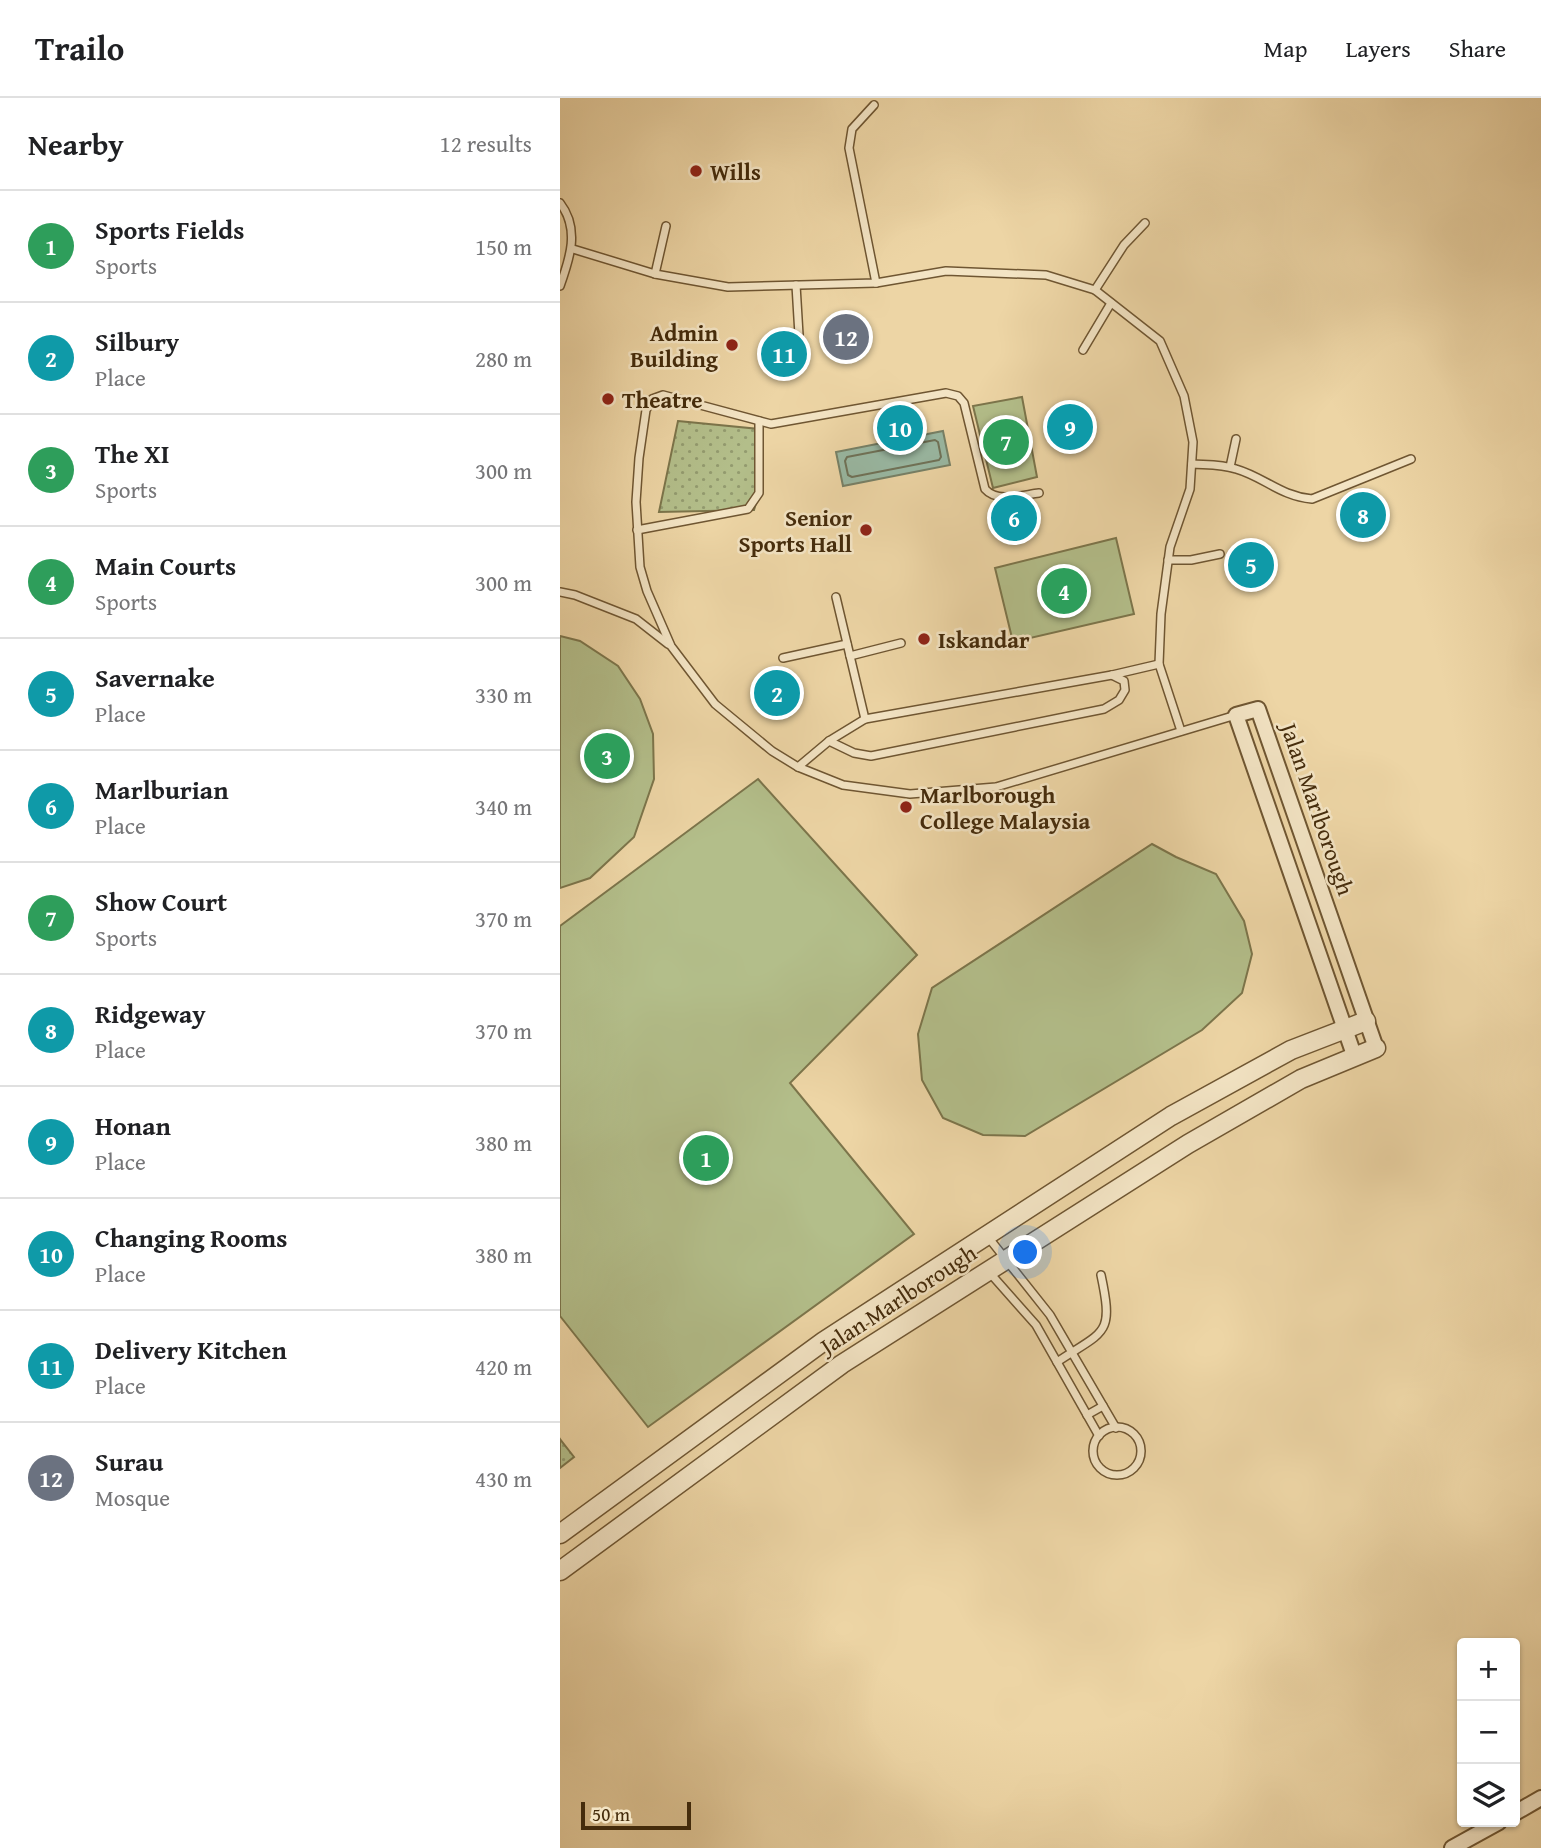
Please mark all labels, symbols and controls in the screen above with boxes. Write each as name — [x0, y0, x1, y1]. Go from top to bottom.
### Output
text: Trailo — [35, 24, 124, 72]
text: Map — [1264, 31, 1307, 66]
text: Layers — [1345, 31, 1411, 66]
text: Share — [1449, 31, 1506, 66]
text: Nearby — [28, 122, 124, 166]
text: 12 results — [440, 127, 532, 160]
place label: Wills — [710, 155, 761, 188]
marker: Wills — [688, 163, 704, 179]
text: Sports Fields — [95, 210, 244, 249]
text: 1 — [45, 230, 57, 263]
text: 150 m — [475, 230, 532, 263]
text: Sports — [95, 249, 157, 282]
pin: 12 — [823, 311, 869, 363]
place label: Admin Building — [630, 316, 719, 375]
text: Silbury — [95, 322, 179, 361]
pin: 11 — [761, 328, 807, 380]
marker: Admin Building — [724, 337, 740, 353]
text: 2 — [45, 342, 57, 375]
text: 280 m — [475, 342, 532, 375]
text: Place — [95, 361, 146, 394]
place label: Theatre — [622, 383, 702, 416]
marker: Theatre — [600, 391, 616, 407]
pin: 9 — [1047, 401, 1093, 453]
pin: 10 — [877, 402, 923, 454]
pin: 7 — [983, 416, 1029, 468]
text: The XI — [95, 434, 169, 473]
text: 3 — [45, 454, 57, 487]
text: 300 m — [475, 454, 532, 487]
text: Sports — [95, 473, 157, 506]
pin: 8 — [1340, 489, 1386, 541]
pin: 6 — [991, 492, 1037, 544]
place label: Senior Sports Hall — [738, 501, 852, 560]
marker: Senior Sports Hall — [858, 522, 874, 538]
pin: 5 — [1228, 539, 1274, 591]
text: Main Courts — [95, 546, 236, 585]
pin: 4 — [1041, 565, 1087, 617]
text: 4 — [45, 566, 57, 599]
text: 300 m — [475, 566, 532, 599]
text: Sports — [95, 585, 157, 618]
place label: Iskandar — [938, 623, 1030, 656]
marker: Iskandar — [916, 631, 932, 647]
text: Savernake — [95, 658, 215, 697]
pin: 2 — [754, 667, 800, 719]
text: 5 — [45, 678, 57, 711]
text: 330 m — [475, 678, 532, 711]
text: Place — [95, 697, 146, 730]
street label: Jalan Marlborough — [1272, 716, 1363, 900]
pin: 3 — [584, 730, 630, 782]
text: Marlburian — [95, 770, 229, 809]
place label: Marlborough College Malaysia — [920, 778, 1091, 837]
text: 6 — [45, 790, 57, 823]
text: 340 m — [475, 790, 532, 823]
marker: Marlborough College Malaysia — [898, 799, 914, 815]
text: Place — [95, 809, 146, 842]
text: Show Court — [95, 882, 227, 921]
text: 7 — [45, 902, 57, 935]
text: 370 m — [475, 902, 532, 935]
text: Sports — [95, 921, 157, 954]
text: Ridgeway — [95, 994, 206, 1033]
text: 8 — [45, 1014, 57, 1047]
text: 370 m — [475, 1014, 532, 1047]
text: Place — [95, 1033, 146, 1066]
text: Honan — [95, 1106, 171, 1145]
text: 9 — [45, 1126, 57, 1159]
text: 380 m — [475, 1126, 532, 1159]
pin: 1 — [683, 1132, 729, 1184]
text: Place — [95, 1145, 146, 1178]
text: Changing Rooms — [95, 1218, 288, 1257]
your location — [1008, 1235, 1042, 1269]
street label: Jalan Marlborough — [811, 1236, 983, 1364]
text: 10 — [39, 1238, 63, 1271]
text: 380 m — [475, 1238, 532, 1271]
text: Place — [95, 1257, 146, 1290]
text: Delivery Kitchen — [95, 1330, 287, 1369]
text: 11 — [39, 1350, 63, 1383]
text: 420 m — [475, 1350, 532, 1383]
text: Place — [95, 1369, 146, 1402]
text: Surau — [95, 1442, 164, 1481]
text: 12 — [39, 1462, 63, 1495]
text: 430 m — [475, 1462, 532, 1495]
text: Mosque — [95, 1481, 170, 1514]
map controls — [1457, 1638, 1520, 1827]
button: + — [1457, 1638, 1520, 1701]
button: − — [1457, 1701, 1520, 1764]
button: layers — [1457, 1764, 1520, 1827]
scale bar — [581, 1799, 691, 1831]
text: 50 m — [592, 1800, 630, 1828]

